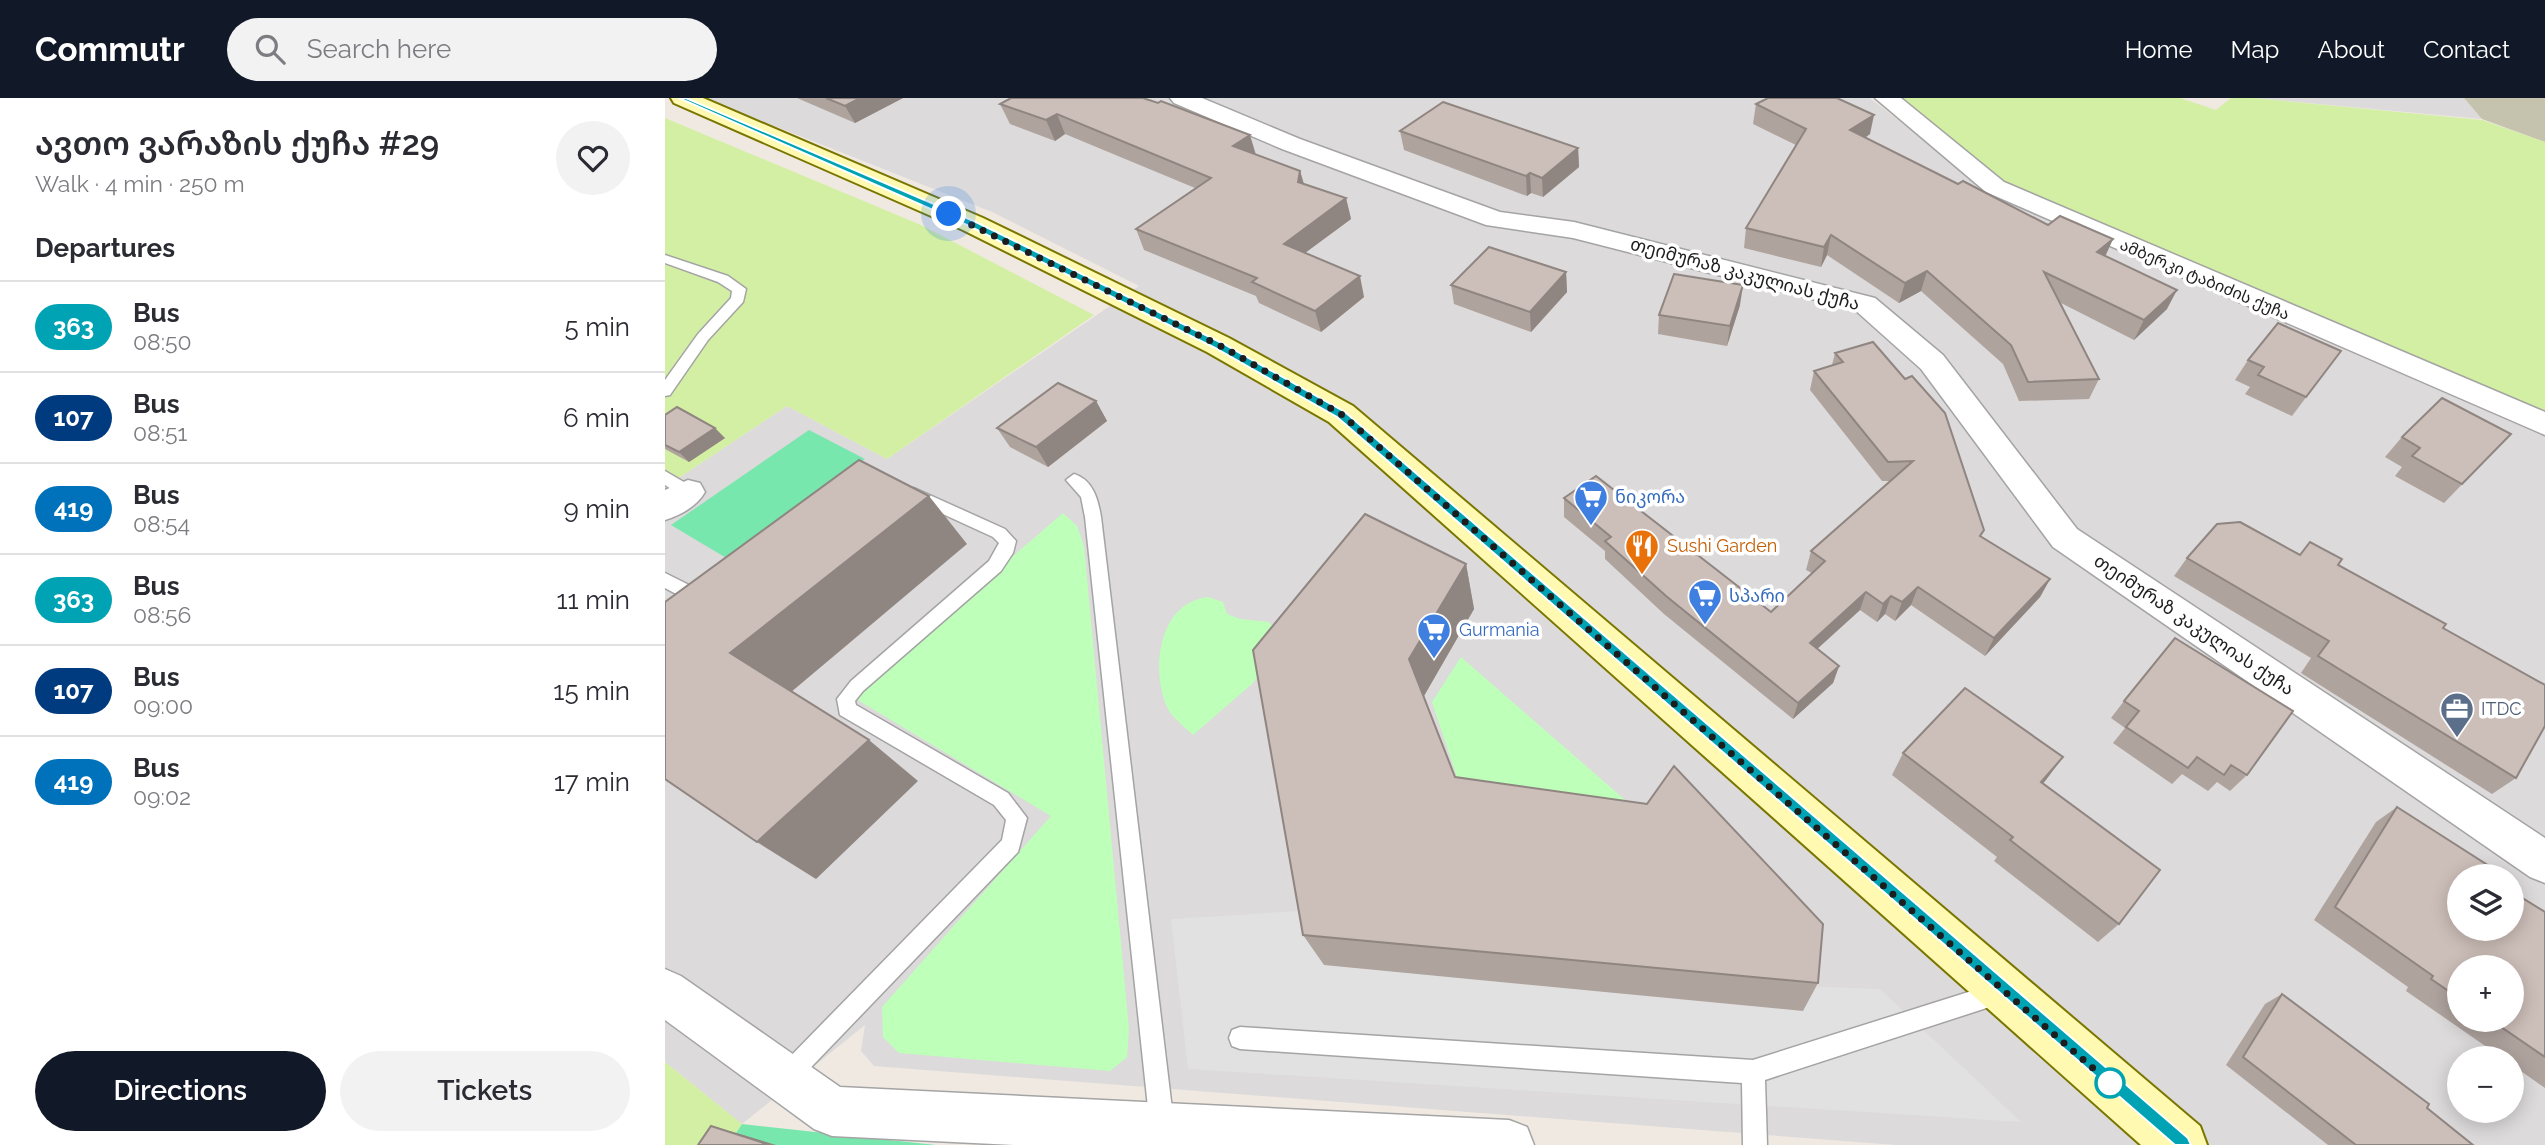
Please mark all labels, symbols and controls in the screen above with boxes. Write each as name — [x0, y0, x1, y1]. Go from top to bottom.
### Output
search box — [227, 18, 717, 81]
text: Commutr — [35, 30, 185, 69]
icon: search — [251, 30, 289, 68]
text: Search here — [307, 34, 451, 64]
text: Home — [2125, 35, 2193, 64]
text: Map — [2231, 35, 2279, 64]
text: About — [2317, 35, 2385, 64]
text: Contact — [2423, 35, 2510, 64]
button: heart — [556, 121, 630, 195]
text: ავთო ვარაზის ქუჩა #29 — [35, 124, 439, 163]
text: Walk · 4 min · 250 m — [35, 170, 245, 197]
your location — [931, 196, 966, 231]
text: Departures — [35, 233, 175, 263]
street label: თეიმურაზ კაკულიას ქუჩა — [1628, 233, 1862, 315]
street label: ამბერკი ტაბიძის ქუჩა — [2117, 235, 2293, 324]
text: Bus — [133, 298, 180, 328]
text: 363 — [53, 312, 94, 341]
text: 5 min — [564, 312, 630, 342]
text: 08:50 — [133, 328, 192, 355]
text: Bus — [133, 389, 180, 419]
text: 107 — [53, 403, 94, 432]
text: 6 min — [563, 403, 630, 433]
text: 08:51 — [133, 419, 187, 446]
supermarket icon: ნიკორა — [1572, 478, 1610, 527]
text: Bus — [133, 480, 180, 510]
place label: ნიკორა — [1615, 486, 1685, 508]
text: 419 — [54, 494, 93, 523]
text: 9 min — [563, 494, 630, 524]
text: 08:54 — [133, 510, 190, 537]
restaurant icon: Sushi Garden — [1623, 527, 1661, 576]
place label: Sushi Garden — [1667, 535, 1777, 556]
street label: თეიმურაზ კაკულიას ქუჩა — [2090, 550, 2298, 700]
text: Bus — [133, 571, 180, 601]
supermarket icon: სპარი — [1686, 577, 1724, 626]
text: 363 — [53, 585, 94, 614]
text: 11 min — [556, 585, 630, 615]
place label: სპარი — [1729, 585, 1785, 606]
text: 08:56 — [133, 601, 191, 628]
supermarket icon: Gurmania — [1415, 611, 1453, 660]
place label: Gurmania — [1459, 619, 1539, 640]
text: Bus — [133, 662, 180, 692]
text: 107 — [53, 676, 94, 705]
text: 15 min — [553, 676, 630, 706]
office icon: ITDC — [2438, 690, 2476, 739]
text: 09:00 — [133, 692, 193, 719]
place label: ITDC — [2481, 698, 2522, 719]
text: Bus — [133, 753, 180, 783]
text: 419 — [54, 767, 93, 796]
text: 17 min — [554, 767, 630, 797]
text: 09:02 — [133, 783, 191, 810]
map controls — [2447, 864, 2524, 1123]
button: layers — [2447, 864, 2524, 941]
button: + — [2447, 955, 2524, 1032]
button: − — [2447, 1046, 2524, 1123]
button: Directions — [35, 1051, 326, 1131]
button: Tickets — [340, 1051, 630, 1131]
unlabelled marker — [2095, 1068, 2125, 1098]

